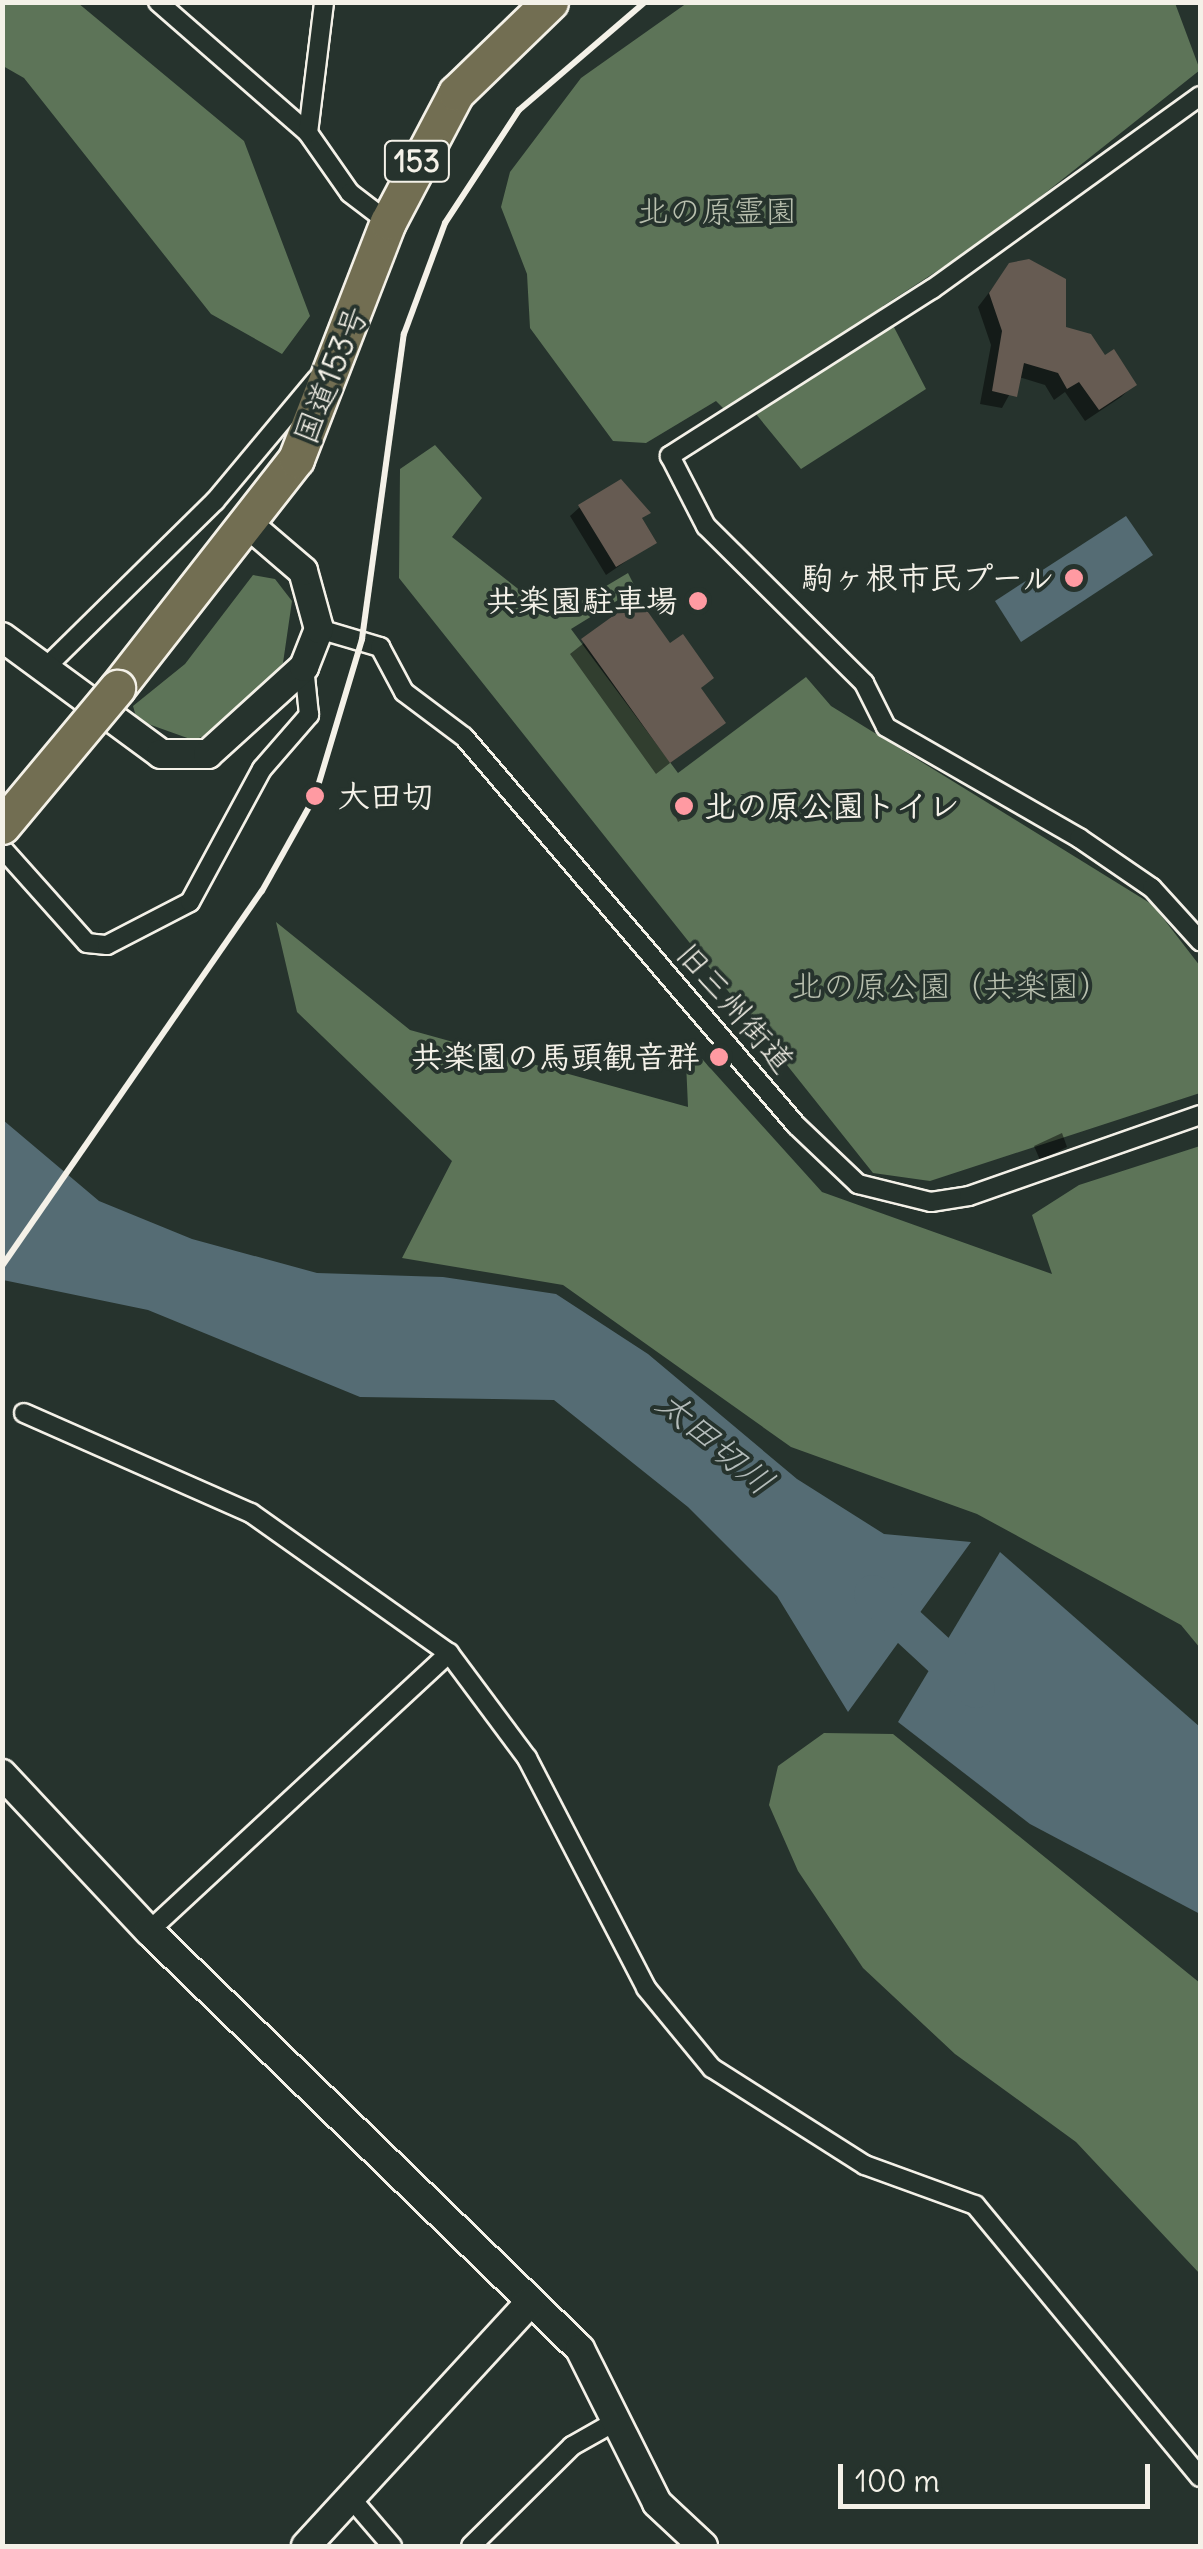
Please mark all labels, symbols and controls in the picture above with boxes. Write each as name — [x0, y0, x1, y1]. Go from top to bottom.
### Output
road number: 153 — [382, 136, 452, 186]
park label: 北の原霊園 — [637, 192, 797, 230]
street label: 国道153号 — [286, 300, 376, 450]
place label: 駒ヶ根市民プール — [800, 559, 1054, 597]
marker: 駒ヶ根市民プール — [1063, 567, 1085, 589]
place label: 共楽園駐車場 — [486, 582, 678, 620]
marker: 共楽園駐車場 — [687, 590, 709, 612]
place label: 大田切 — [338, 777, 434, 815]
marker: 大田切 — [302, 783, 328, 809]
place label: 北の原公園トイレ — [704, 787, 960, 825]
marker: 北の原公園トイレ — [673, 795, 695, 817]
street label: 旧三州街道 — [668, 935, 802, 1081]
park label: 北の原公園（共楽園） — [791, 967, 1111, 1005]
place label: 共楽園の馬頭観音群 — [411, 1038, 699, 1076]
marker: 共楽園の馬頭観音群 — [708, 1046, 730, 1068]
water label: 太田切川 — [649, 1381, 783, 1503]
scale bar — [843, 2444, 1156, 2506]
text: 100 m — [855, 2462, 940, 2500]

